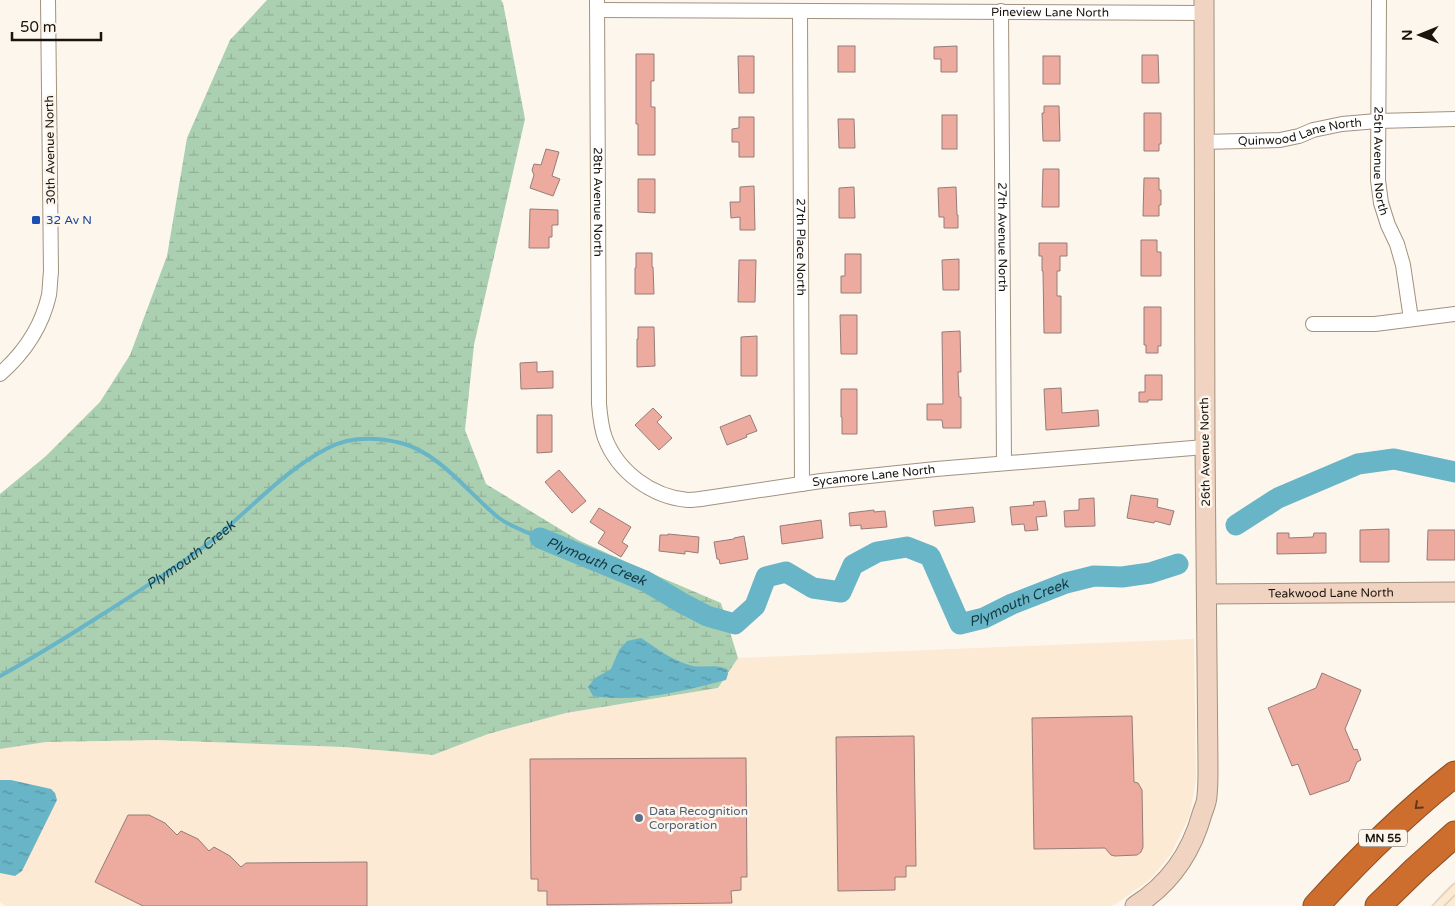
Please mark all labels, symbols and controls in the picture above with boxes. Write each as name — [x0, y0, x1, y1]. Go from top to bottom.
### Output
street label: Pineview Lane North — [991, 5, 1109, 20]
scale bar — [12, 10, 101, 42]
north arrow — [1395, 10, 1445, 60]
text: 50 m — [20, 18, 57, 36]
text: N — [1399, 29, 1416, 41]
street label: 30th Avenue North — [42, 95, 58, 205]
street label: 25th Avenue North — [1371, 106, 1391, 217]
street label: Quinwood Lane North — [1238, 115, 1362, 148]
street label: 28th Avenue North — [591, 147, 605, 257]
street label: 27th Avenue North — [995, 182, 1010, 292]
street label: 27th Place North — [794, 198, 808, 296]
place label: 32 Av N — [46, 213, 92, 227]
marker: 32 Av N — [30, 214, 42, 226]
street label: 26th Avenue North — [1197, 397, 1213, 507]
street label: Sycamore Lane North — [811, 462, 936, 489]
water label: Plymouth Creek — [143, 516, 240, 593]
water label: Plymouth Creek — [544, 534, 650, 590]
water label: Plymouth Creek — [967, 574, 1072, 630]
street label: Teakwood Lane North — [1268, 585, 1394, 601]
one-way arrow — [1415, 800, 1424, 809]
place label: Data Recognition Corporation — [649, 804, 748, 832]
marker: Data Recognition Corporation — [633, 812, 645, 824]
road number: MN 55 — [1359, 830, 1407, 846]

